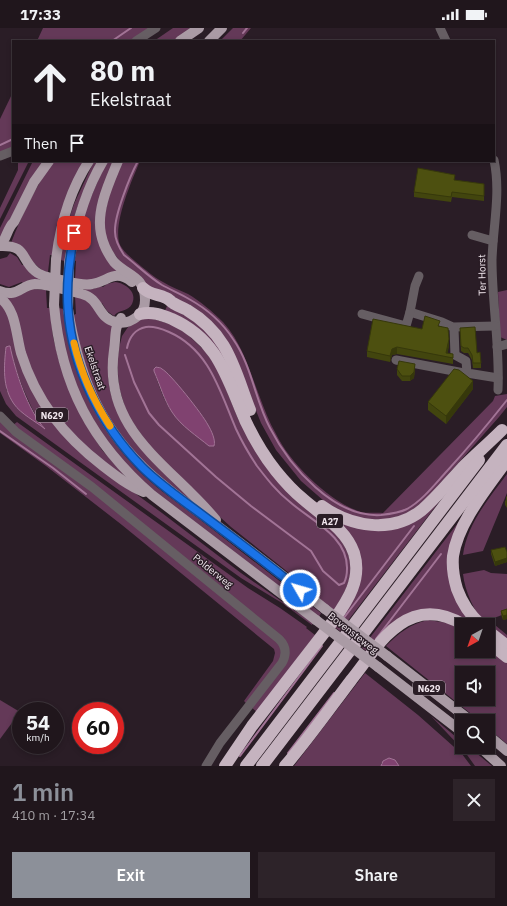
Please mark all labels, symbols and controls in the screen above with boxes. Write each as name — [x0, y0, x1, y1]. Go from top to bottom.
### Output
text: 17:33 — [20, 5, 61, 24]
text: 80 m — [90, 52, 155, 89]
icon: ahead — [24, 56, 76, 108]
text: Ekelstraat — [90, 88, 172, 111]
icon: arrive — [66, 132, 88, 154]
text: Then — [24, 134, 58, 153]
pin — [57, 216, 91, 250]
icon: arrive — [63, 222, 85, 244]
street label: Ter Horst — [475, 254, 489, 296]
street label: Ekelstraat — [81, 344, 109, 392]
road number: N629 — [36, 408, 68, 422]
road number: A27 — [317, 514, 343, 528]
street label: Polderweg — [190, 551, 236, 591]
position arrow — [279, 569, 321, 611]
street label: Bovensteweg — [325, 609, 381, 657]
north arrow — [455, 618, 495, 658]
map controls — [455, 618, 495, 754]
button: sound — [455, 666, 495, 706]
road number: N629 — [413, 681, 445, 695]
speed limit sign: 60 — [72, 702, 124, 754]
text: 54 — [26, 709, 50, 736]
button: search — [455, 714, 495, 754]
text: km/h — [26, 731, 50, 744]
text: 1 min — [12, 776, 74, 808]
button: close — [453, 779, 495, 821]
text: 410 m · 17:34 — [12, 807, 95, 824]
button: Exit — [12, 852, 250, 898]
button: Share — [258, 852, 495, 898]

